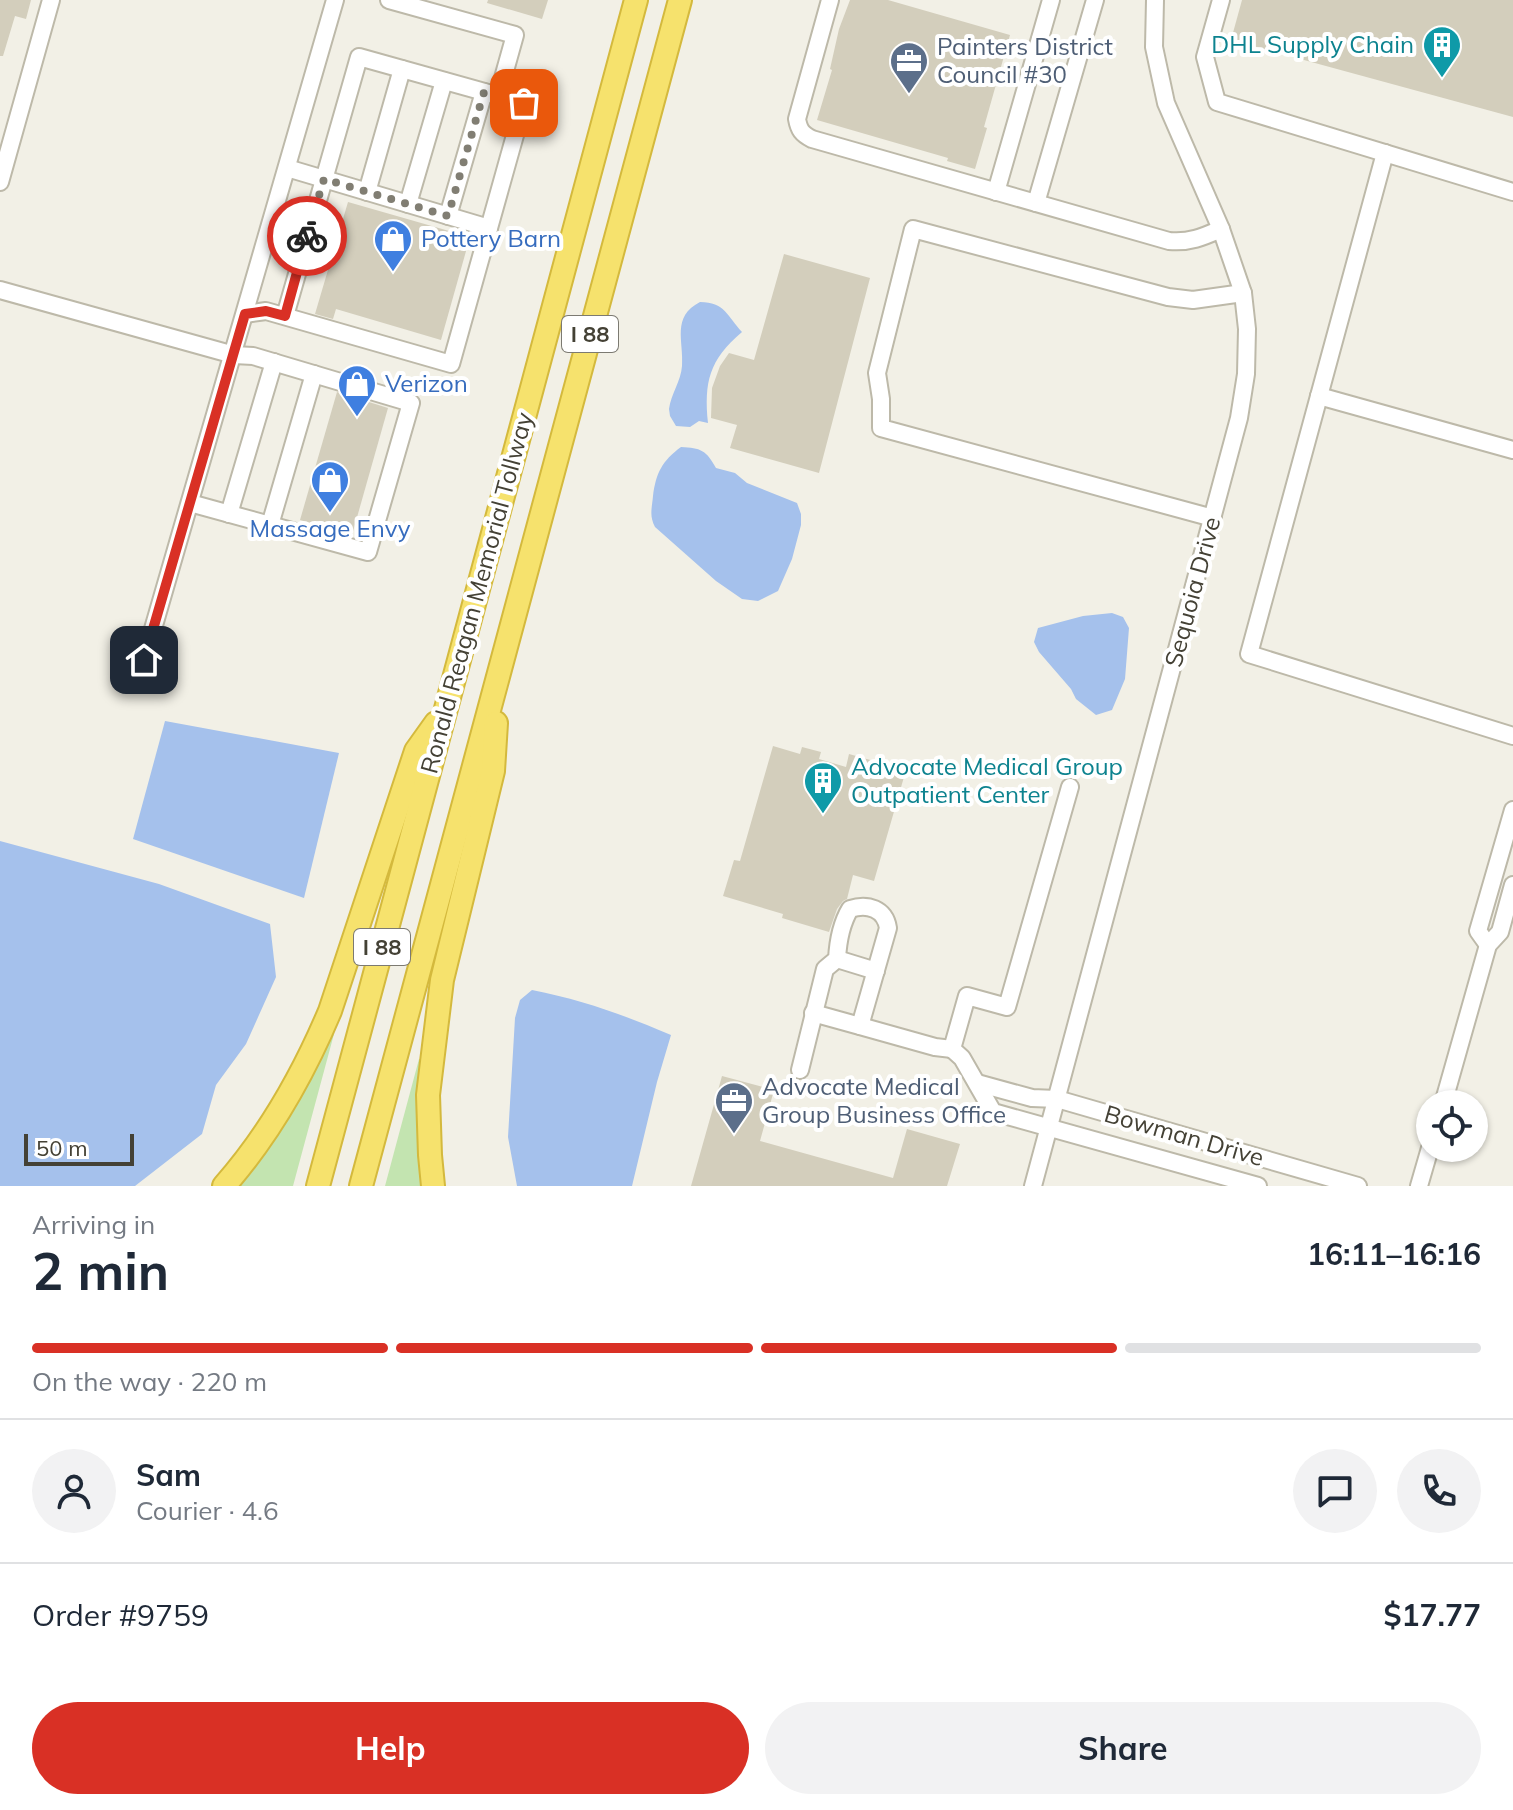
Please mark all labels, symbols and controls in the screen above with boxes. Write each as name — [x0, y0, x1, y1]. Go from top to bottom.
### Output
building icon: DHL Supply Chain — [1421, 24, 1463, 79]
place label: DHL Supply Chain — [1211, 29, 1414, 59]
place label: Painters District Council #30 — [937, 31, 1113, 89]
office icon: Painters District Council #30 — [888, 40, 930, 95]
pin — [490, 69, 558, 137]
icon: bag — [502, 81, 546, 125]
courier — [267, 196, 347, 276]
icon: bike — [285, 214, 329, 258]
shop icon: Pottery Barn — [372, 218, 414, 273]
place label: Pottery Barn — [421, 223, 561, 253]
road number: I 88 — [562, 316, 618, 352]
shop icon: Verizon — [336, 363, 378, 418]
place label: Verizon — [385, 368, 468, 398]
street label: Ronald Reagan Memorial Tollway — [413, 409, 539, 777]
shop icon: Massage Envy — [309, 459, 351, 514]
place label: Massage Envy — [250, 513, 411, 543]
street label: Sequoia Drive — [1158, 513, 1226, 670]
pin — [110, 626, 178, 694]
icon: home — [122, 638, 166, 682]
place label: Advocate Medical Group Outpatient Center — [851, 751, 1123, 809]
building icon: Advocate Medical Group Outpatient Center — [802, 760, 844, 815]
road number: I 88 — [354, 929, 410, 965]
place label: Advocate Medical Group Business Office — [762, 1071, 1006, 1129]
office icon: Advocate Medical Group Business Office — [713, 1080, 755, 1135]
map controls — [1416, 1090, 1488, 1162]
button: locate — [1416, 1090, 1488, 1162]
street label: Bowman Drive — [1101, 1098, 1267, 1172]
scale bar — [24, 1130, 134, 1166]
text: 50 m — [36, 1134, 87, 1162]
text: Arriving in — [32, 1208, 155, 1241]
text: 16:11–16:16 — [1307, 1235, 1481, 1273]
text: 2 min — [32, 1238, 169, 1303]
text: On the way · 220 m — [32, 1365, 267, 1398]
button: person — [32, 1449, 116, 1533]
button: chat — [1293, 1449, 1377, 1533]
button: phone — [1397, 1449, 1481, 1533]
text: Sam — [136, 1456, 201, 1494]
text: Courier · 4.6 — [136, 1494, 279, 1527]
text: Order #9759 — [32, 1596, 209, 1634]
text: $17.77 — [1384, 1596, 1481, 1634]
button: Help — [32, 1702, 749, 1794]
button: Share — [765, 1702, 1481, 1794]

